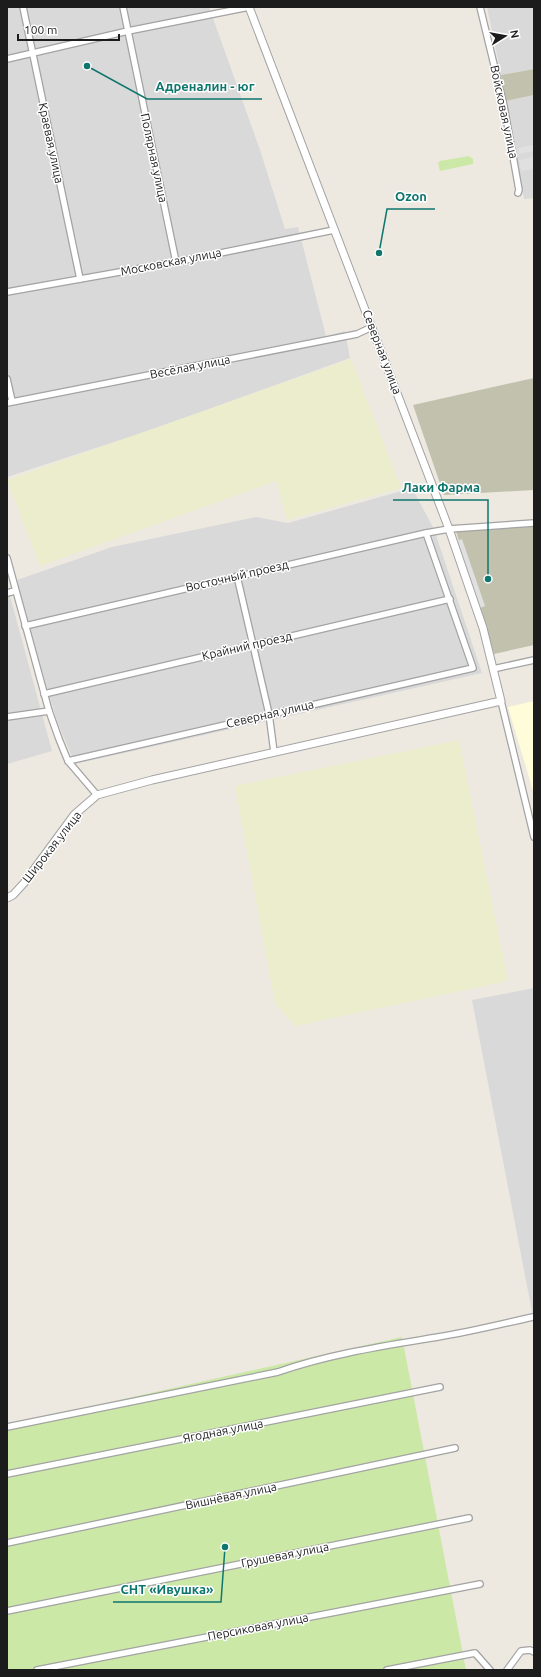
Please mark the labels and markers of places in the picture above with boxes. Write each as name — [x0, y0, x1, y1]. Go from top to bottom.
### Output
callout: Адреналин - юг — [147, 74, 262, 99]
callout: Ozon — [387, 184, 435, 209]
callout: Лаки Фарма — [393, 475, 488, 500]
callout: СНТ «Ивушка» — [113, 1577, 221, 1602]

